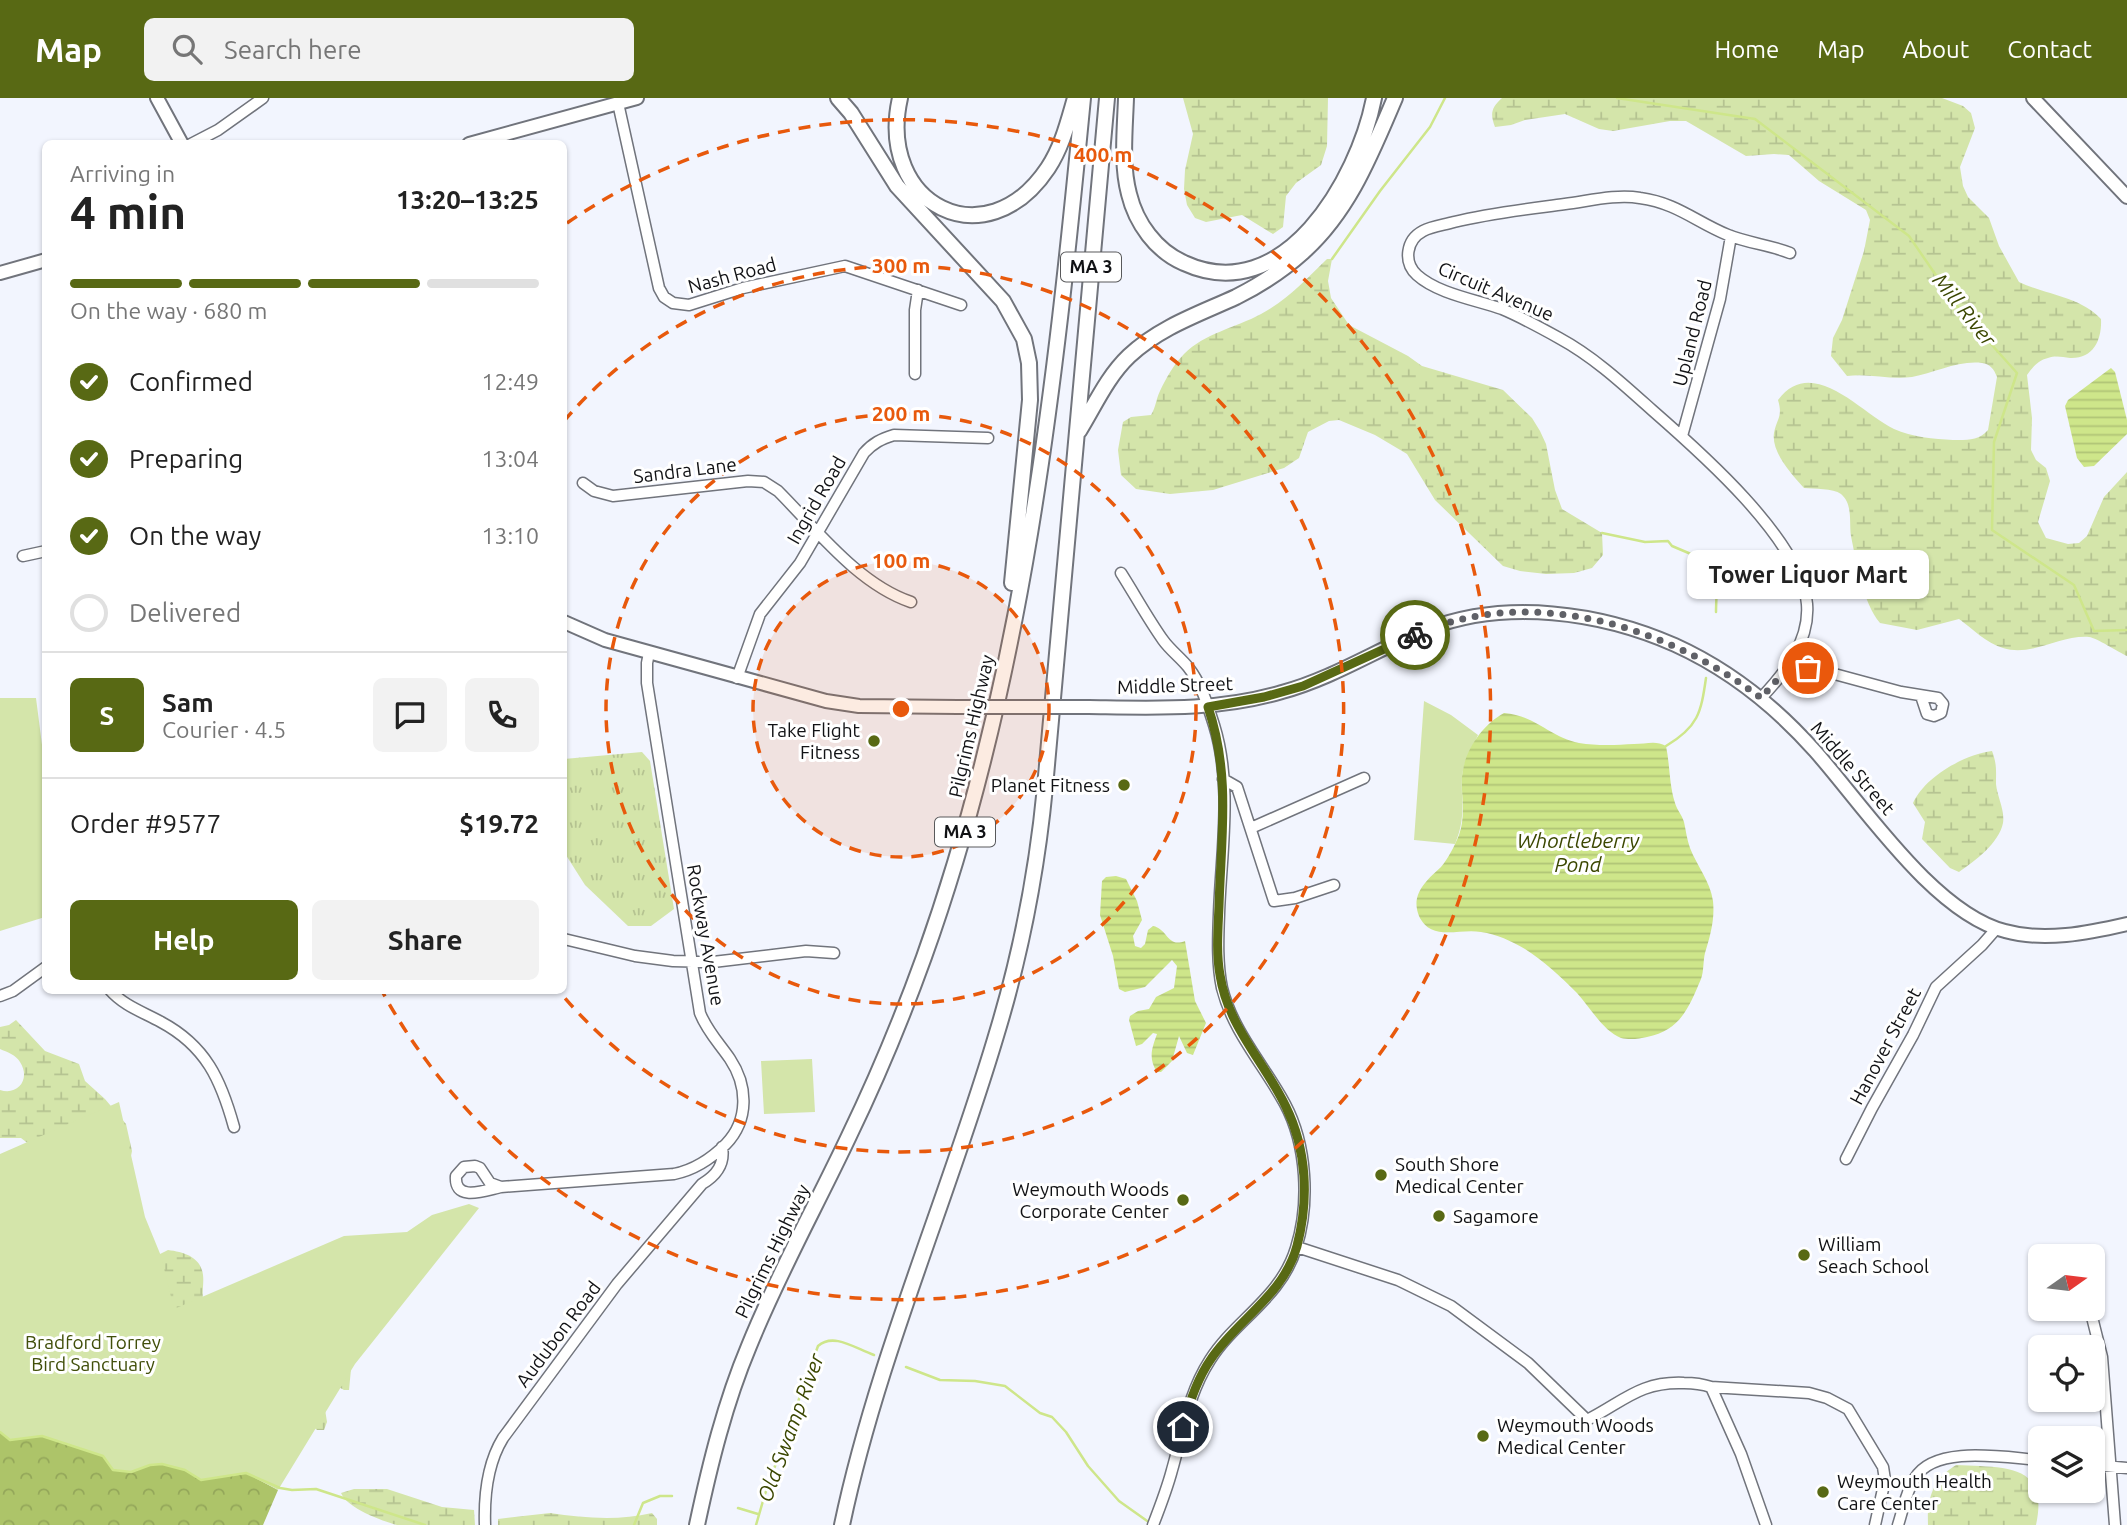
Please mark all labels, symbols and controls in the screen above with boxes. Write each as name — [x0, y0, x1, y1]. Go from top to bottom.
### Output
search box — [144, 18, 634, 81]
icon: search — [168, 30, 206, 68]
text: Map — [35, 31, 102, 68]
text: Search here — [224, 35, 362, 64]
text: Home — [1714, 36, 1779, 63]
text: Map — [1817, 36, 1864, 63]
text: About — [1902, 36, 1969, 63]
text: Contact — [2007, 36, 2092, 63]
text: 400 m — [1074, 142, 1132, 166]
text: Arriving in — [70, 161, 175, 186]
text: 13:20–13:25 — [396, 185, 539, 214]
text: 4 min — [70, 186, 186, 238]
road number: MA 3 — [1061, 252, 1121, 282]
street label: Nash Road — [685, 253, 779, 297]
text: 300 m — [872, 253, 930, 277]
street label: Circuit Avenue — [1435, 257, 1557, 325]
water label: Mill River — [1928, 268, 2002, 351]
street label: Upland Road — [1668, 277, 1716, 389]
text: On the way · 680 m — [70, 298, 267, 323]
icon: check — [70, 363, 108, 401]
text: Confirmed — [129, 367, 253, 396]
text: 12:49 — [481, 369, 539, 394]
text: 200 m — [872, 401, 930, 425]
icon: check — [70, 440, 108, 478]
text: Preparing — [129, 444, 243, 473]
text: 13:04 — [481, 446, 539, 471]
street label: Ingrid Road — [782, 452, 850, 548]
street label: Sandra Lane — [632, 453, 738, 487]
icon: check — [70, 517, 108, 555]
text: On the way — [129, 521, 261, 550]
text: 13:10 — [481, 523, 539, 548]
text: 100 m — [872, 548, 930, 572]
callout: Tower Liquor Mart — [1687, 549, 1929, 598]
text: Tower Liquor Mart — [1708, 562, 1908, 587]
text: Delivered — [129, 598, 241, 627]
courier — [1380, 600, 1450, 670]
icon: bike — [1396, 616, 1434, 654]
pin — [1778, 638, 1838, 698]
icon: bag — [1789, 649, 1827, 687]
street label: Pilgrims Highway — [944, 652, 998, 800]
street label: Middle Street — [1117, 672, 1234, 698]
button: chat — [373, 678, 447, 752]
button: phone — [465, 678, 539, 752]
text: Sam — [162, 688, 214, 717]
centre of rings — [889, 697, 913, 721]
text: S — [100, 701, 114, 730]
text: Courier · 4.5 — [162, 717, 286, 742]
street label: Middle Street — [1807, 717, 1900, 819]
place label: Take Flight Fitness — [767, 719, 861, 763]
marker: Take Flight Fitness — [866, 733, 882, 749]
place label: Planet Fitness — [991, 774, 1110, 796]
marker: Planet Fitness — [1116, 777, 1132, 793]
text: Order #9577 — [70, 809, 221, 838]
text: $19.72 — [459, 809, 539, 838]
road number: MA 3 — [935, 818, 995, 846]
water label: Whortleberry Pond — [1517, 828, 1640, 876]
street label: Rockway Avenue — [683, 862, 729, 1008]
button: Help — [70, 900, 298, 980]
button: Share — [312, 900, 539, 980]
street label: Hanover Street — [1845, 983, 1925, 1108]
place label: South Shore Medical Center — [1395, 1153, 1524, 1197]
marker: South Shore Medical Center — [1373, 1167, 1389, 1183]
place label: Weymouth Woods Corporate Center — [1012, 1178, 1169, 1222]
street label: Pilgrims Highway — [730, 1181, 814, 1321]
marker: Weymouth Woods Corporate Center — [1175, 1192, 1191, 1208]
place label: Sagamore — [1453, 1205, 1539, 1227]
marker: Sagamore — [1431, 1208, 1447, 1224]
place label: William Seach School — [1818, 1233, 1929, 1277]
north arrow — [2028, 1244, 2105, 1321]
map controls — [2028, 1244, 2105, 1503]
marker: William Seach School — [1796, 1247, 1812, 1263]
street label: Audubon Road — [511, 1277, 605, 1391]
park label: Bradford Torrey Bird Sanctuary — [25, 1331, 161, 1375]
button: locate — [2028, 1335, 2105, 1412]
water label: Old Swamp River — [752, 1349, 828, 1505]
pin — [1153, 1397, 1213, 1457]
icon: home — [1164, 1408, 1202, 1446]
place label: Weymouth Woods Medical Center — [1497, 1414, 1654, 1458]
button: layers — [2028, 1426, 2105, 1503]
marker: Weymouth Woods Medical Center — [1475, 1428, 1491, 1444]
place label: Weymouth Health Care Center — [1837, 1470, 1992, 1514]
marker: Weymouth Health Care Center — [1815, 1484, 1831, 1500]

